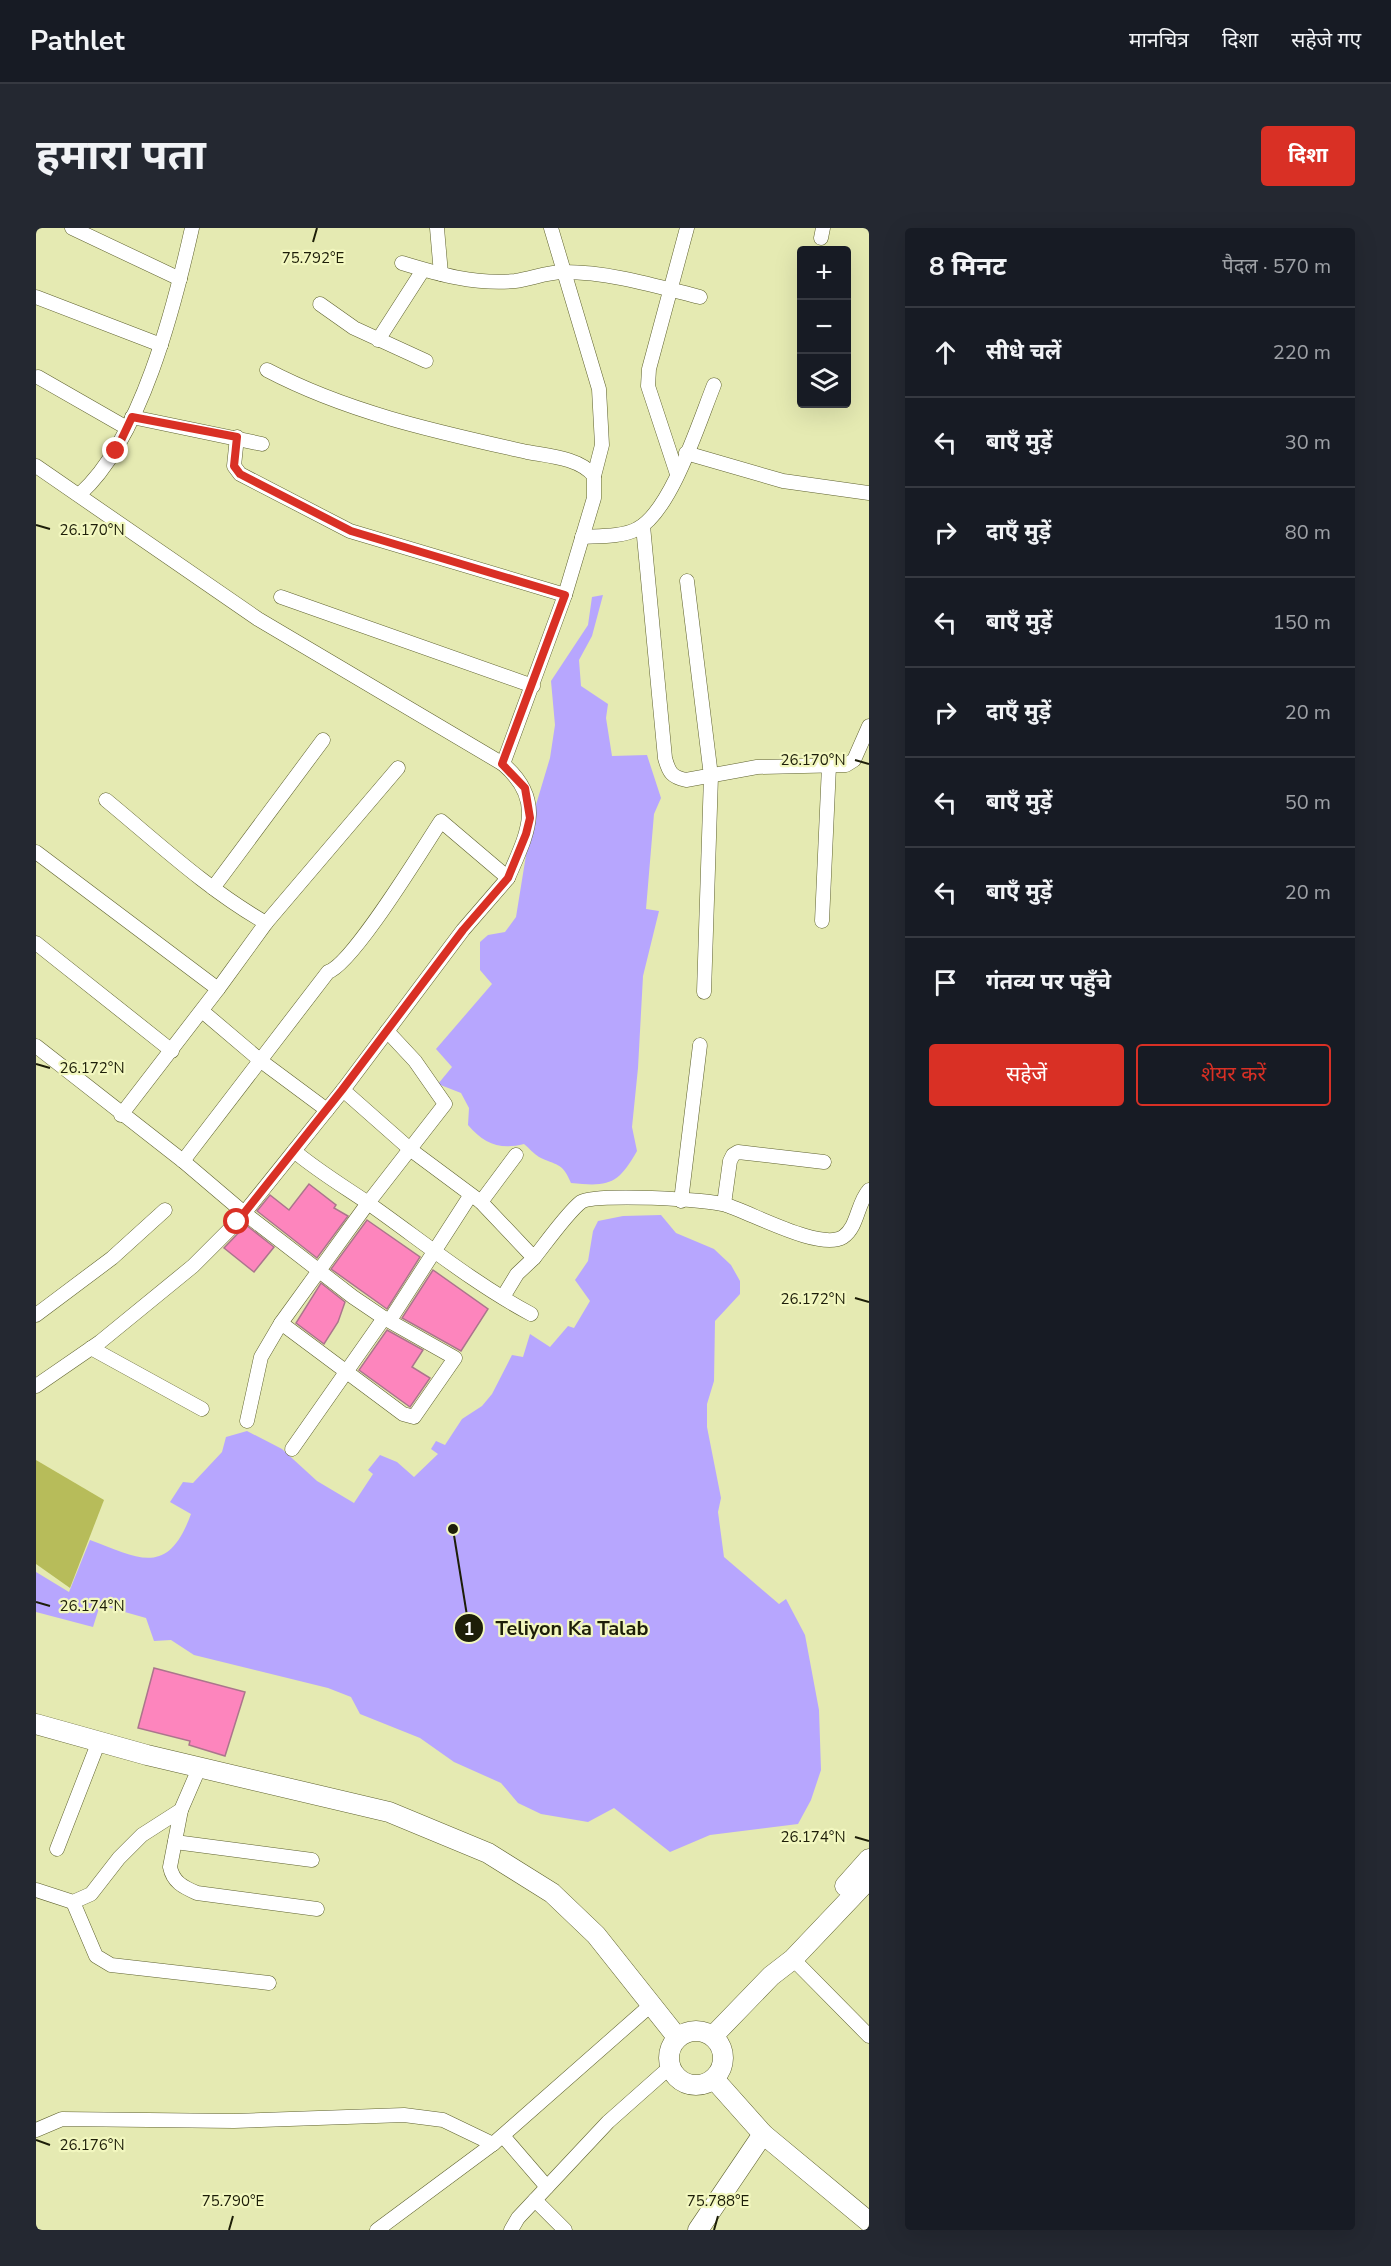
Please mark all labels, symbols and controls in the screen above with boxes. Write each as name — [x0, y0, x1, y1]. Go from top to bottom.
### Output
text: Pathlet — [30, 22, 125, 60]
text: मानचित्र — [1129, 26, 1189, 54]
text: दिशा — [1222, 26, 1258, 54]
text: सहेजे गए — [1291, 26, 1361, 54]
button: दिशा — [1261, 126, 1355, 186]
text: हमारा पता — [36, 127, 206, 184]
map controls — [797, 246, 851, 408]
button: + — [797, 246, 851, 300]
text: 75.792°E — [282, 248, 344, 268]
text: 8 मिनट — [929, 249, 1006, 284]
text: पैदल · 570 m — [1222, 253, 1331, 280]
button: − — [797, 300, 851, 354]
icon: ahead — [929, 336, 962, 369]
text: सीधे चलें — [986, 337, 1061, 367]
text: 220 m — [1273, 339, 1331, 366]
button: layers — [797, 354, 851, 408]
icon: left — [929, 426, 962, 459]
text: बाएँ मुड़ें — [986, 427, 1052, 457]
text: 30 m — [1285, 429, 1331, 456]
route end — [102, 437, 128, 463]
icon: right — [929, 516, 962, 549]
text: दाएँ मुड़ें — [986, 517, 1051, 547]
text: 80 m — [1285, 519, 1331, 546]
text: 26.170°N — [59, 520, 125, 540]
icon: left — [929, 606, 962, 639]
text: बाएँ मुड़ें — [986, 607, 1052, 637]
text: 150 m — [1273, 609, 1331, 636]
icon: right — [929, 696, 962, 729]
text: दाएँ मुड़ें — [986, 697, 1051, 727]
text: 20 m — [1285, 699, 1331, 726]
text: 26.170°N — [780, 750, 846, 770]
icon: left — [929, 786, 962, 819]
text: बाएँ मुड़ें — [986, 787, 1052, 817]
text: 50 m — [1285, 789, 1331, 816]
icon: left — [929, 876, 962, 909]
text: बाएँ मुड़ें — [986, 877, 1052, 907]
text: 20 m — [1285, 879, 1331, 906]
icon: arrive — [929, 966, 962, 999]
text: गंतव्य पर पहुँचे — [986, 967, 1111, 997]
button: सहेजें — [929, 1044, 1124, 1106]
button: शेयर करें — [1136, 1044, 1331, 1106]
text: 26.172°N — [59, 1058, 125, 1078]
route start — [223, 1208, 249, 1234]
text: 26.172°N — [780, 1289, 846, 1309]
text: 26.174°N — [59, 1596, 125, 1616]
callout: Teliyon Ka Talab — [454, 1609, 661, 1647]
text: Teliyon Ka Talab — [496, 1615, 648, 1642]
text: 1 — [464, 1617, 474, 1641]
text: 26.174°N — [780, 1827, 846, 1847]
text: 26.176°N — [59, 2135, 125, 2155]
text: 75.790°E — [202, 2191, 264, 2211]
text: 75.788°E — [687, 2191, 749, 2211]

